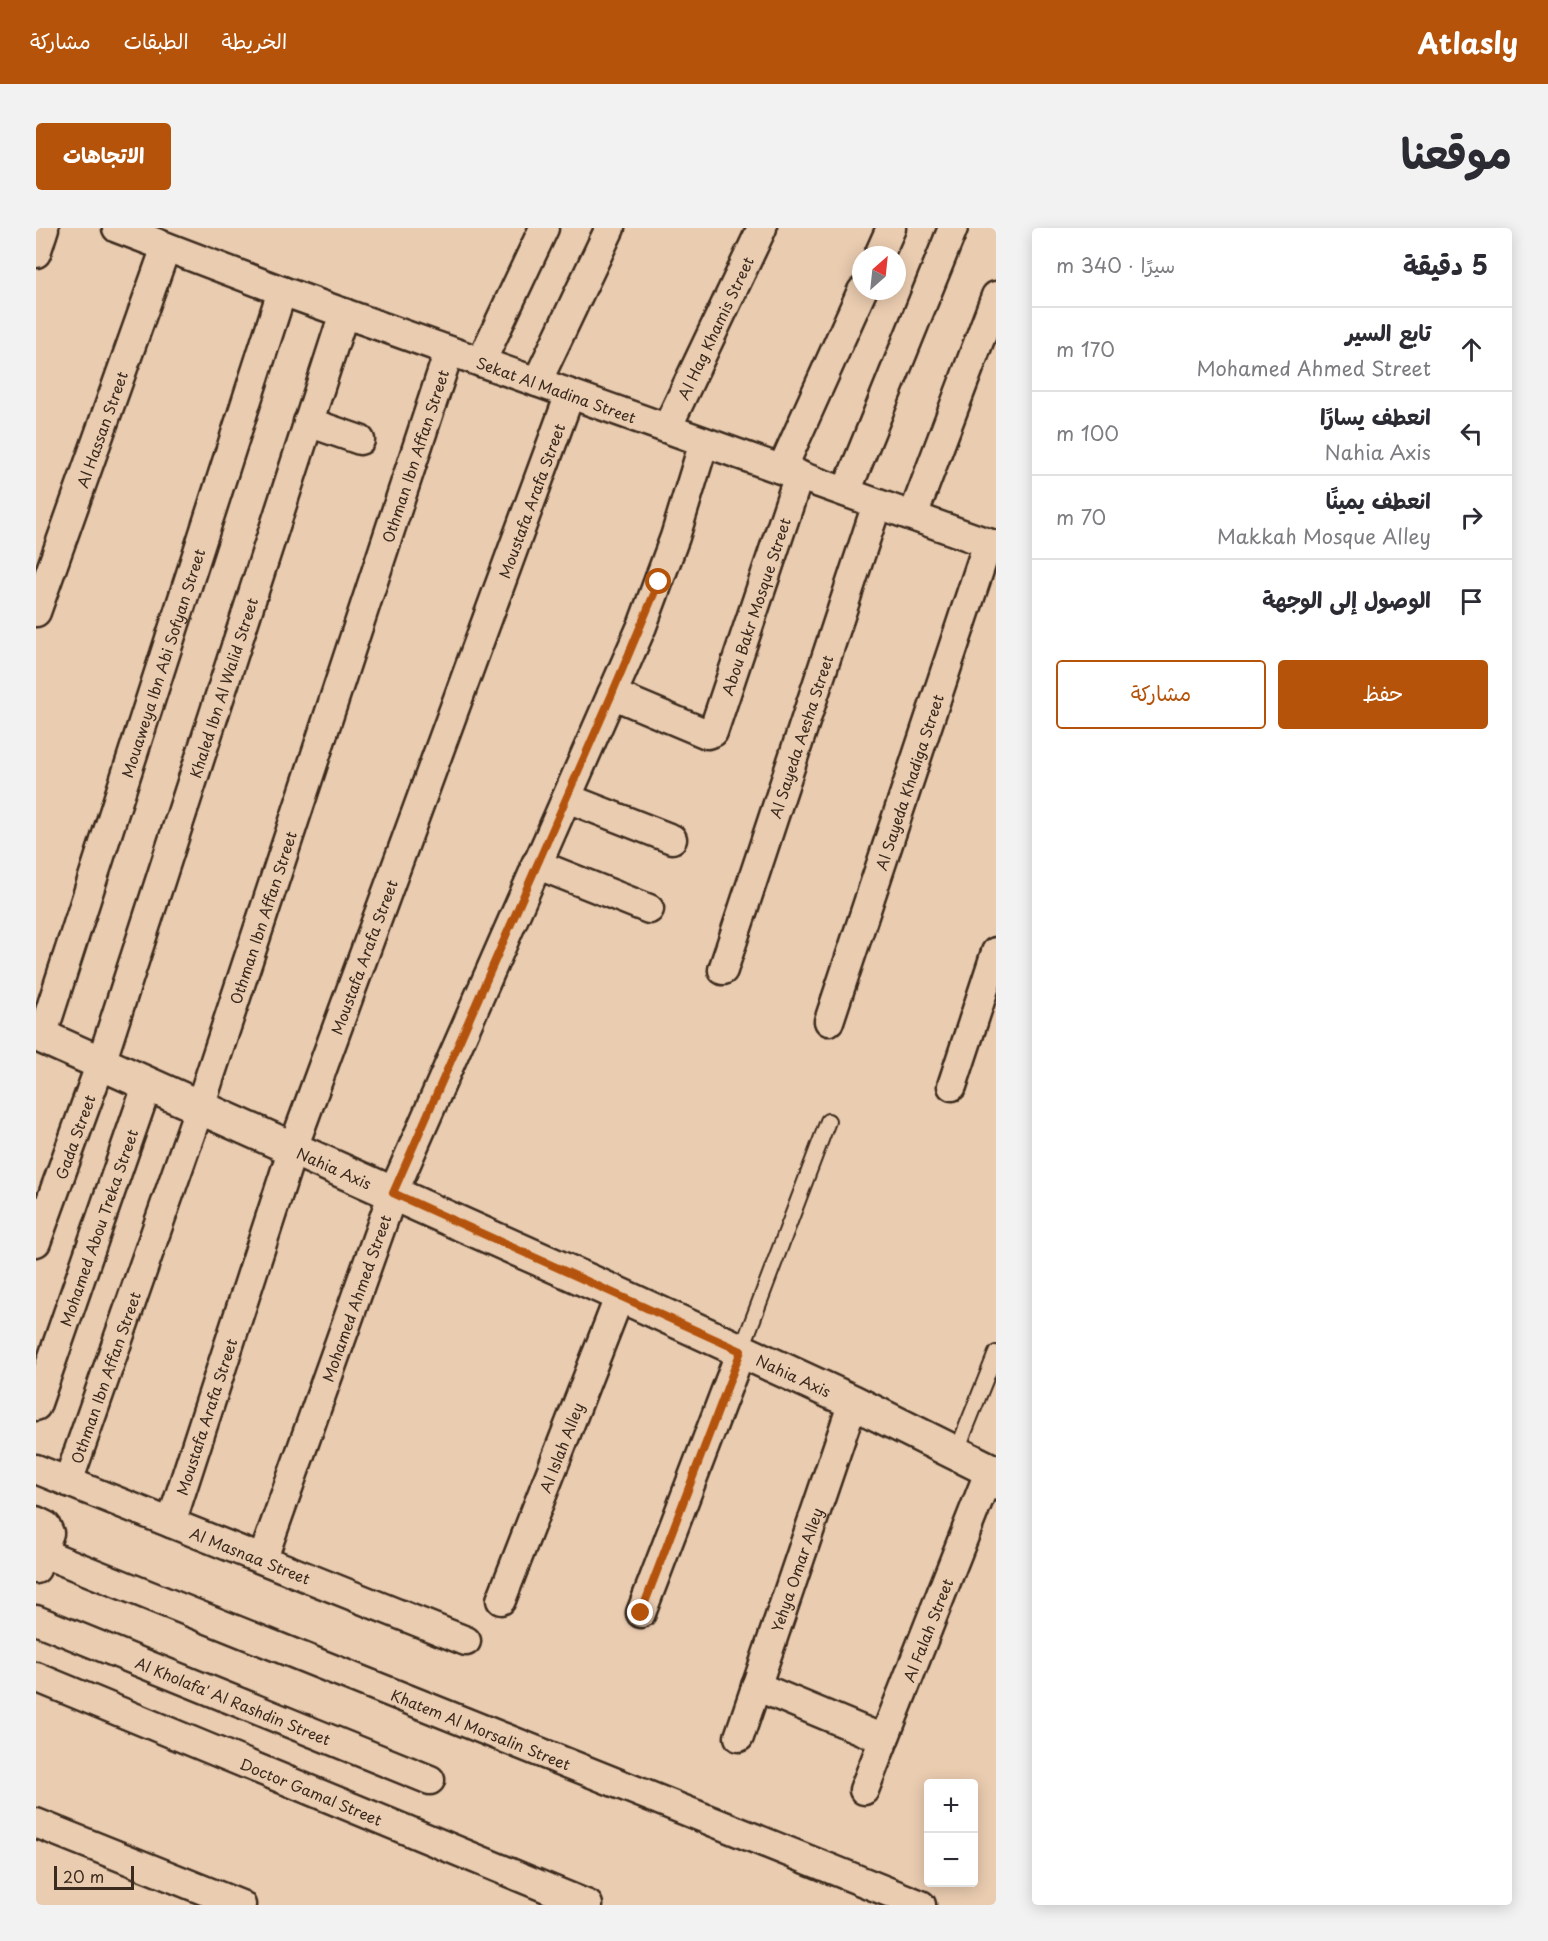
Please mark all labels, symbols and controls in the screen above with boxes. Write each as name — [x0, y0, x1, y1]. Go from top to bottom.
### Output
text: Atlasly — [1418, 21, 1518, 64]
text: مشاركة — [30, 24, 91, 56]
text: الطبقات — [124, 24, 189, 56]
text: الخريطة — [222, 24, 287, 56]
text: موقعنا — [1401, 120, 1512, 183]
button: الاتجاهات — [36, 123, 171, 190]
text: 5 دقيقة — [1403, 245, 1488, 284]
north arrow — [852, 246, 906, 300]
text: سيرًا · 340 m — [1056, 250, 1175, 280]
street label: Al Hag Khamis Street — [671, 252, 759, 403]
text: تابع السير — [1346, 315, 1431, 348]
icon: ahead — [1455, 333, 1488, 366]
text: 170 m — [1056, 334, 1115, 364]
street label: Sekat Al Madina Street — [473, 350, 639, 428]
text: Mohamed Ahmed Street — [1196, 353, 1431, 383]
street label: Othman Ibn Affan Street — [375, 366, 454, 545]
street label: Al Hassan Street — [70, 368, 132, 491]
text: انعطف يسارًا — [1320, 399, 1431, 432]
icon: left — [1455, 417, 1488, 450]
text: 100 m — [1056, 418, 1119, 448]
street label: Moustafa Arafa Street — [492, 420, 570, 581]
text: Nahia Axis — [1325, 437, 1431, 467]
text: انعطف يمينًا — [1326, 483, 1431, 516]
icon: right — [1455, 501, 1488, 534]
text: 70 m — [1056, 502, 1106, 532]
street label: Abou Bakr Mosque Street — [715, 514, 795, 698]
text: Makkah Mosque Alley — [1217, 521, 1431, 551]
street label: Mouaweya Ibn Abi Sofyan Street — [115, 545, 210, 780]
route start — [645, 568, 671, 594]
text: الوصول إلى الوجهة — [1262, 582, 1431, 615]
icon: arrive — [1455, 585, 1488, 618]
street label: Khaled Ibn Al Walid Street — [183, 594, 263, 781]
street label: Al Sayeda Aesha Street — [763, 652, 838, 821]
button: مشاركة — [1056, 660, 1266, 729]
button: حفظ — [1278, 660, 1488, 729]
street label: Al Sayeda Khadiga Street — [869, 691, 948, 873]
street label: Othman Ibn Affan Street — [223, 828, 301, 1007]
street label: Moustafa Arafa Street — [324, 876, 402, 1038]
street label: Gada Street — [48, 1091, 100, 1182]
street label: Mohamed Abou Treka Street — [53, 1126, 143, 1329]
street label: Nahia Axis — [293, 1141, 376, 1194]
street label: Mohamed Ahmed Street — [315, 1211, 396, 1385]
street label: Othman Ibn Affan Street — [64, 1288, 146, 1466]
street label: Moustafa Arafa Street — [169, 1335, 242, 1498]
street label: Nahia Axis — [753, 1348, 835, 1402]
street label: Al Islah Alley — [533, 1399, 589, 1496]
street label: Yehya Omar Alley — [764, 1504, 828, 1635]
street label: Al Masnaa Street — [187, 1520, 314, 1589]
street label: Al Falah Street — [896, 1575, 958, 1685]
route end — [627, 1599, 653, 1625]
street label: Al Kholafa' Al Rashdin Street — [132, 1650, 334, 1750]
street label: Khatem Al Morsalin Street — [388, 1682, 574, 1775]
street label: Doctor Gamal Street — [237, 1751, 386, 1830]
map controls — [924, 1779, 978, 1887]
button: + — [924, 1779, 978, 1833]
button: − — [924, 1833, 978, 1887]
scale bar — [54, 1863, 134, 1890]
text: 20 m — [63, 1864, 104, 1888]

